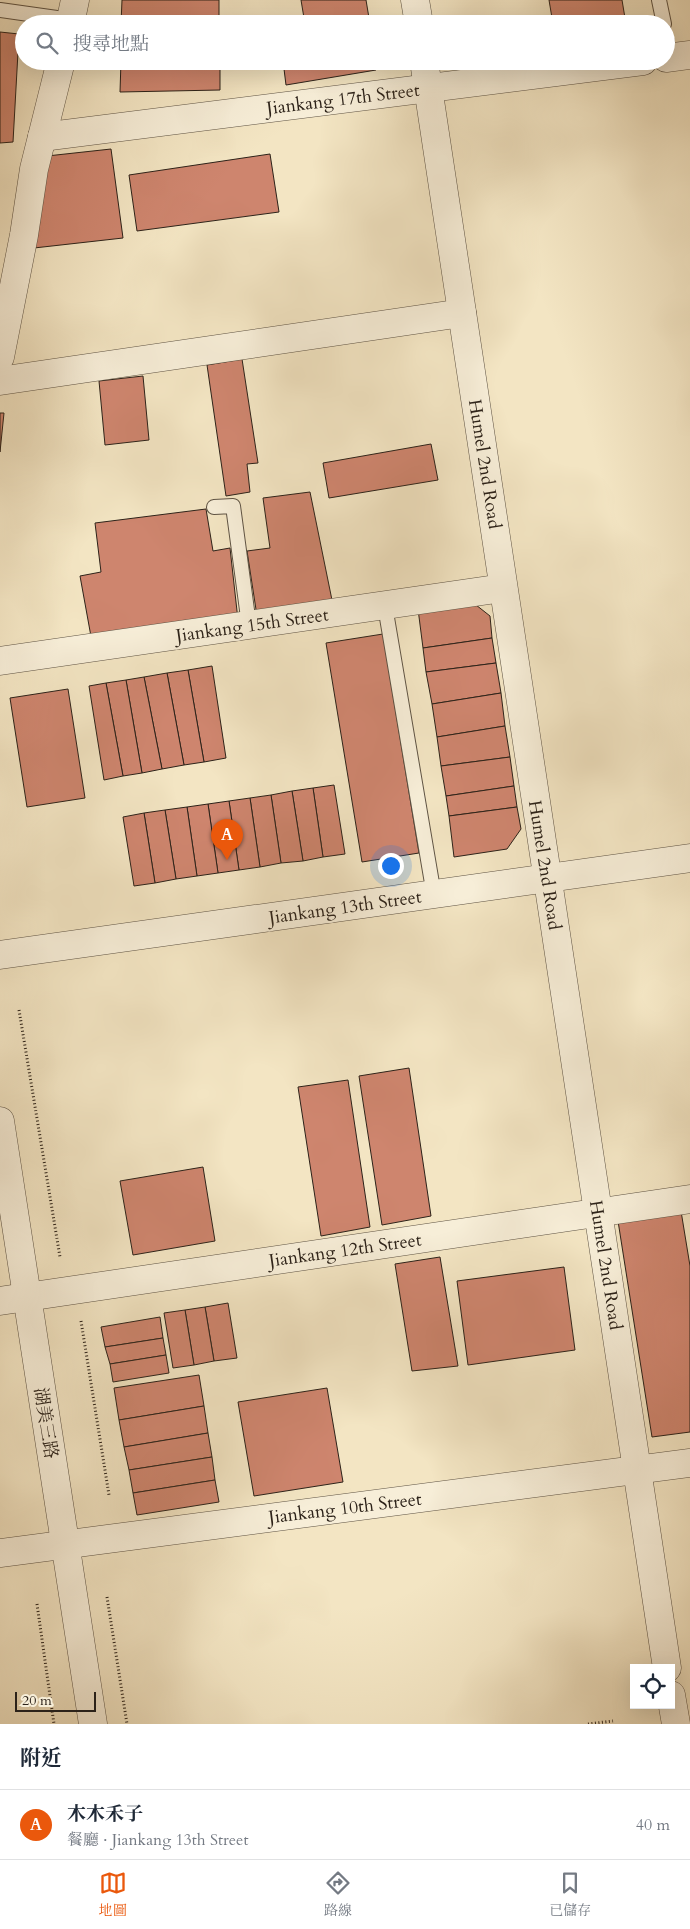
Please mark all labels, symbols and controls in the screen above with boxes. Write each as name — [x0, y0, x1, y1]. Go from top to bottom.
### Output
search box — [15, 15, 675, 70]
icon: search — [33, 29, 61, 57]
text: 搜尋地點 — [73, 31, 149, 57]
street label: Jiankang 17th Street — [262, 78, 421, 122]
street label: Humel 2nd Road — [462, 397, 507, 531]
street label: Jiankang 15th Street — [171, 602, 330, 649]
street label: Humel 2nd Road — [522, 798, 567, 932]
pin: A — [211, 819, 243, 860]
your location — [378, 853, 404, 879]
street label: Jiankang 13th Street — [264, 884, 423, 931]
street label: Humel 2nd Road — [583, 1198, 628, 1332]
street label: Jiankang 12th Street — [264, 1227, 423, 1274]
street label: 湖美三路 — [28, 1386, 63, 1461]
street label: Jiankang 10th Street — [264, 1487, 423, 1531]
map controls — [630, 1664, 675, 1709]
button: locate — [630, 1664, 675, 1709]
scale bar — [15, 1689, 96, 1712]
text: 20 m — [22, 1691, 52, 1710]
text: 附近 — [20, 1744, 62, 1773]
text: 木木禾子 — [67, 1801, 143, 1827]
text: A — [30, 1814, 42, 1836]
text: 40 m — [636, 1814, 670, 1836]
text: 餐廳 · Jiankang 13th Street — [67, 1829, 248, 1851]
tab: 地圖 — [99, 1869, 127, 1920]
tab: 路線 — [324, 1869, 352, 1920]
tab: 已儲存 — [549, 1869, 591, 1920]

